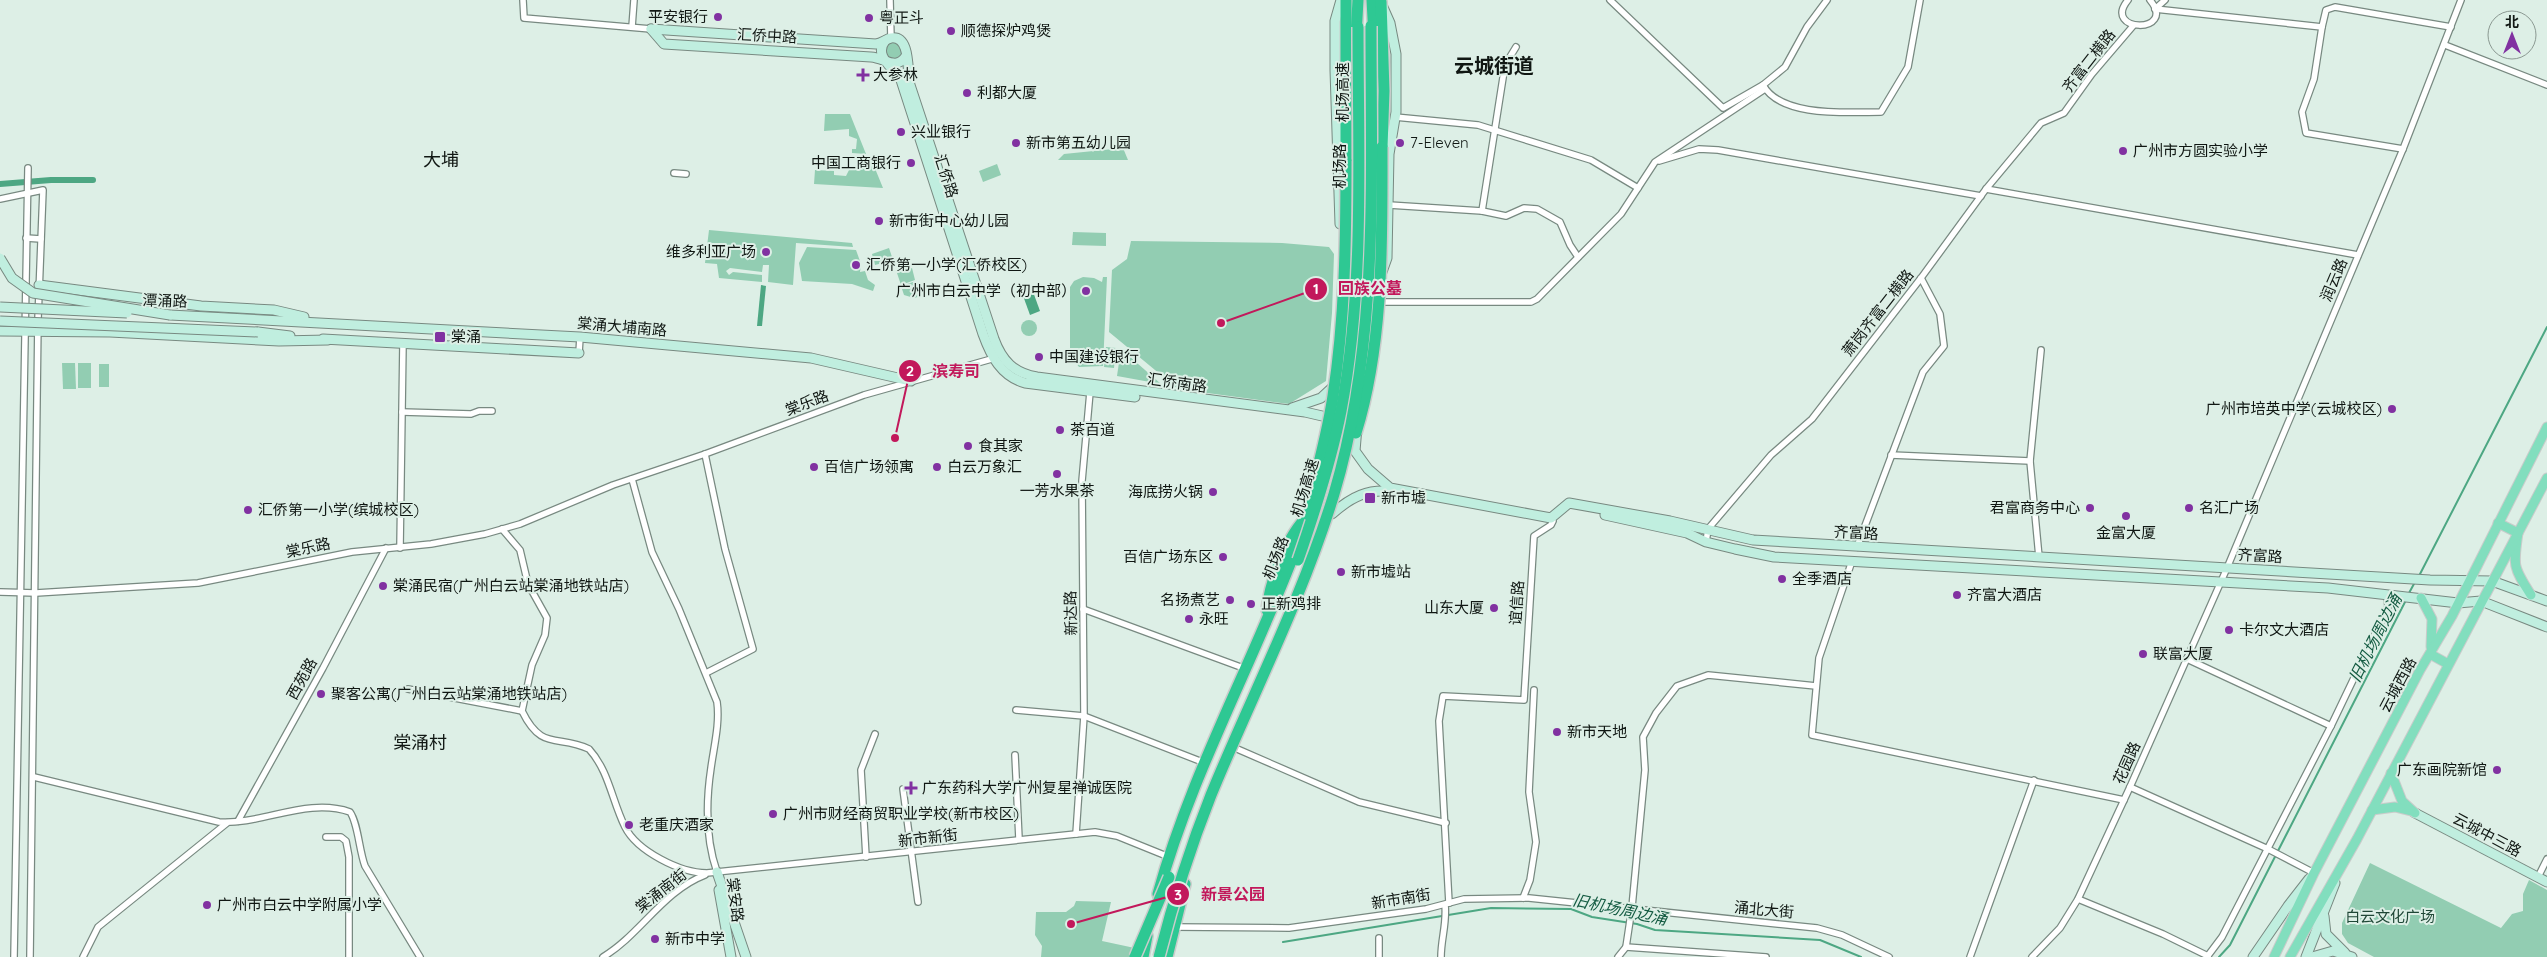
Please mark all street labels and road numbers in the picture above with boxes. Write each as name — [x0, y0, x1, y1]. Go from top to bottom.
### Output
street label: 汇侨中路 — [737, 24, 797, 47]
street label: 齐富二横路 — [2058, 25, 2119, 96]
street label: 机场高速 — [1333, 62, 1352, 122]
street label: 机场路 — [1330, 143, 1349, 189]
street label: 汇侨路 — [930, 152, 962, 200]
street label: 润云路 — [2316, 255, 2351, 304]
street label: 萧岗齐富二横路 — [1838, 265, 1917, 360]
street label: 潭涌路 — [142, 290, 188, 311]
street label: 棠涌大埔南路 — [576, 313, 668, 340]
street label: 汇侨南路 — [1146, 369, 1208, 396]
street label: 棠乐路 — [782, 386, 831, 419]
street label: 机场高速 — [1287, 456, 1322, 519]
street label: 齐富路 — [1833, 522, 1879, 543]
street label: 机场路 — [1259, 533, 1292, 582]
street label: 棠乐路 — [284, 534, 332, 561]
street label: 齐富路 — [2237, 545, 2283, 566]
street label: 谊信路 — [1505, 580, 1528, 626]
street label: 新达路 — [1061, 590, 1080, 636]
street label: 西苑路 — [282, 654, 321, 703]
street label: 云城西路 — [2375, 654, 2420, 716]
street label: 花园路 — [2109, 738, 2144, 787]
street label: 云城中三路 — [2450, 809, 2525, 861]
street label: 新市新街 — [897, 824, 959, 851]
street label: 棠涌南街 — [631, 865, 690, 917]
street label: 棠安路 — [723, 876, 748, 923]
street label: 新市南街 — [1370, 884, 1432, 913]
street label: 涌北大街 — [1733, 897, 1795, 922]

